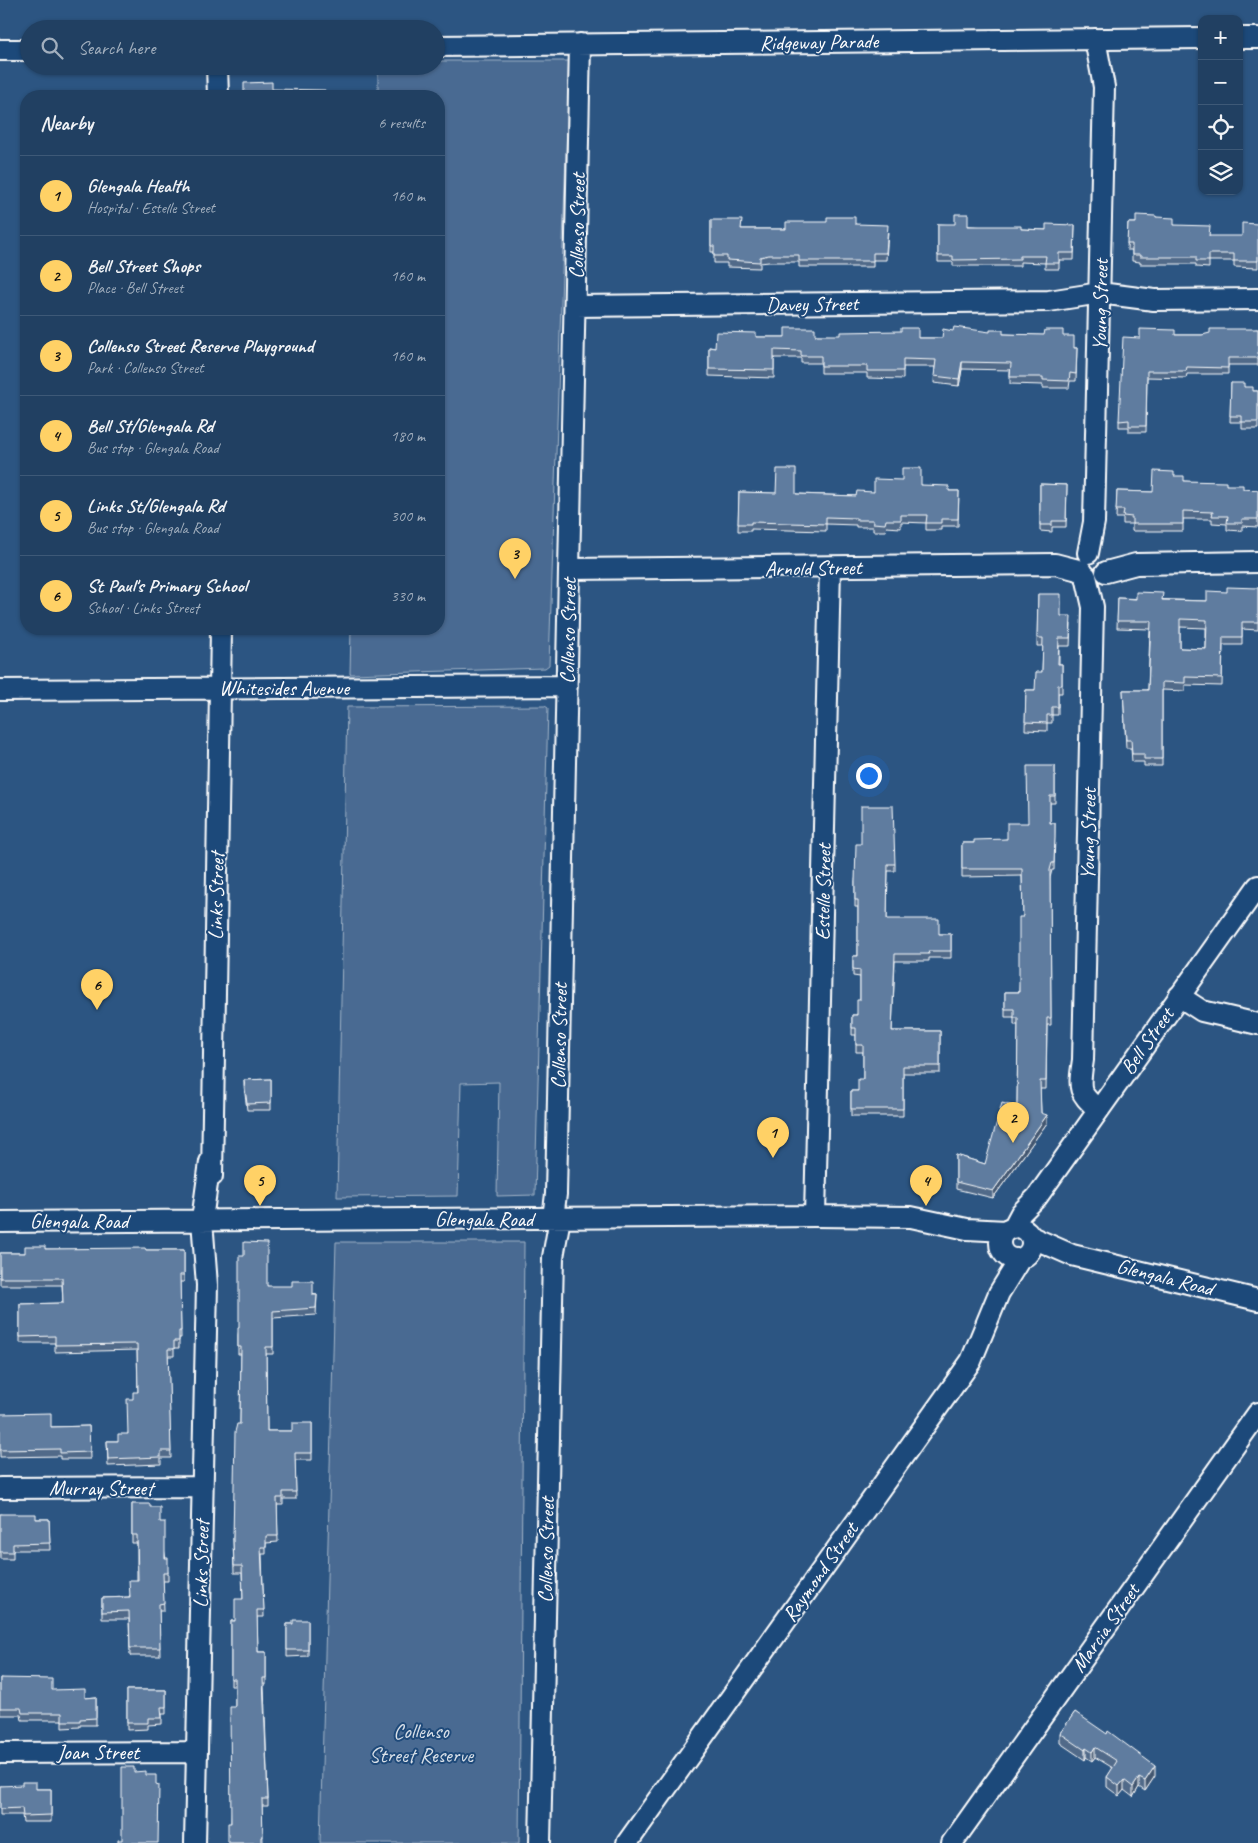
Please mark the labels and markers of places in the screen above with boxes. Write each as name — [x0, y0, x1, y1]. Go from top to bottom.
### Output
pin: 3 — [499, 538, 531, 579]
pin: 6 — [81, 969, 113, 1010]
pin: 2 — [997, 1102, 1029, 1143]
pin: 1 — [757, 1117, 789, 1158]
pin: 5 — [244, 1165, 276, 1206]
pin: 4 — [910, 1165, 942, 1206]

